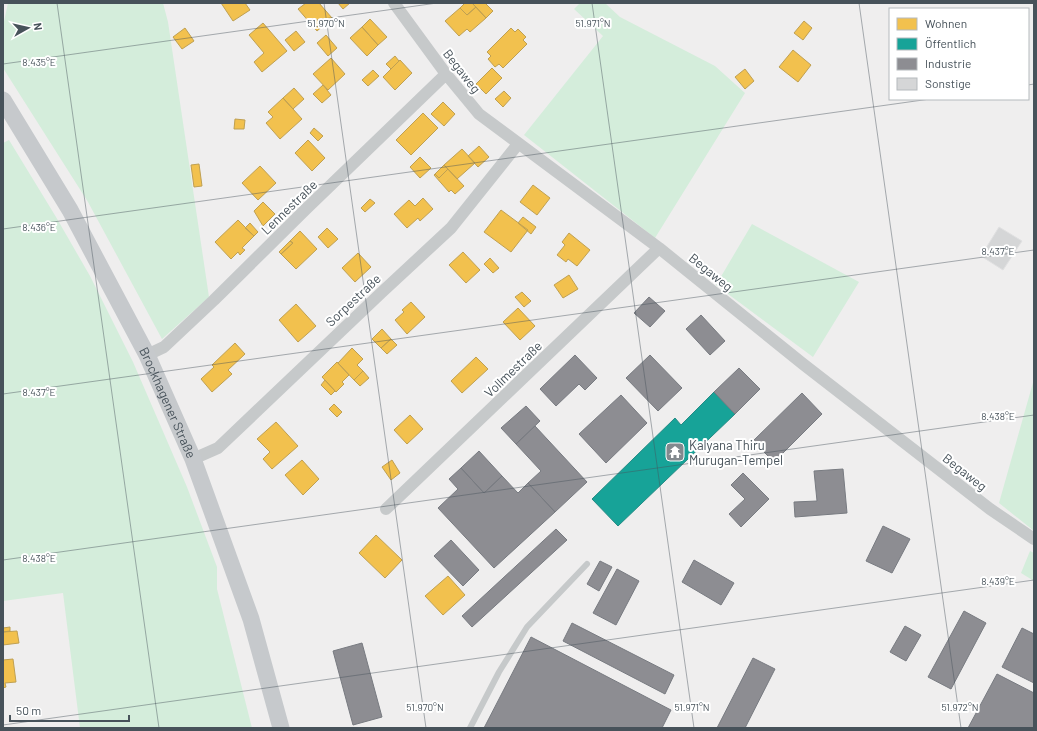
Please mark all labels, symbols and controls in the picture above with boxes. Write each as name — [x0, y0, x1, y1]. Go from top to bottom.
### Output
north arrow — [8, 8, 48, 48]
legend — [889, 8, 1029, 100]
text: Wohnen — [925, 16, 967, 30]
text: 51.970°N — [307, 17, 345, 29]
text: 51.971°N — [575, 17, 611, 29]
text: N — [31, 22, 45, 31]
text: Öffentlich — [925, 36, 976, 50]
street label: Begaweg — [440, 46, 484, 96]
text: 8.435°E — [22, 56, 56, 68]
text: Industrie — [925, 56, 971, 70]
text: Sonstige — [925, 76, 971, 90]
street label: Lennestraße — [258, 176, 320, 238]
text: 8.436°E — [22, 221, 56, 233]
text: 8.437°E — [981, 245, 1015, 257]
street label: Begaweg — [686, 250, 736, 294]
street label: Sorpestraße — [322, 270, 384, 330]
street label: Vollmestraße — [481, 337, 545, 400]
street label: Brockhagener Straße — [136, 344, 200, 461]
text: 8.437°E — [22, 386, 56, 398]
text: 8.438°E — [981, 410, 1015, 422]
place label: Kalyana Thiru Murugan-Tempel — [689, 437, 783, 468]
temple icon: Kalyana Thiru Murugan-Tempel — [664, 441, 686, 463]
street label: Begaweg — [940, 450, 990, 494]
text: 8.438°E — [22, 552, 56, 564]
text: 8.439°E — [981, 575, 1015, 587]
scale bar — [10, 697, 129, 723]
text: 51.970°N — [406, 701, 444, 713]
text: 51.971°N — [674, 701, 710, 713]
text: 51.972°N — [941, 701, 979, 713]
text: 50 m — [16, 703, 41, 717]

